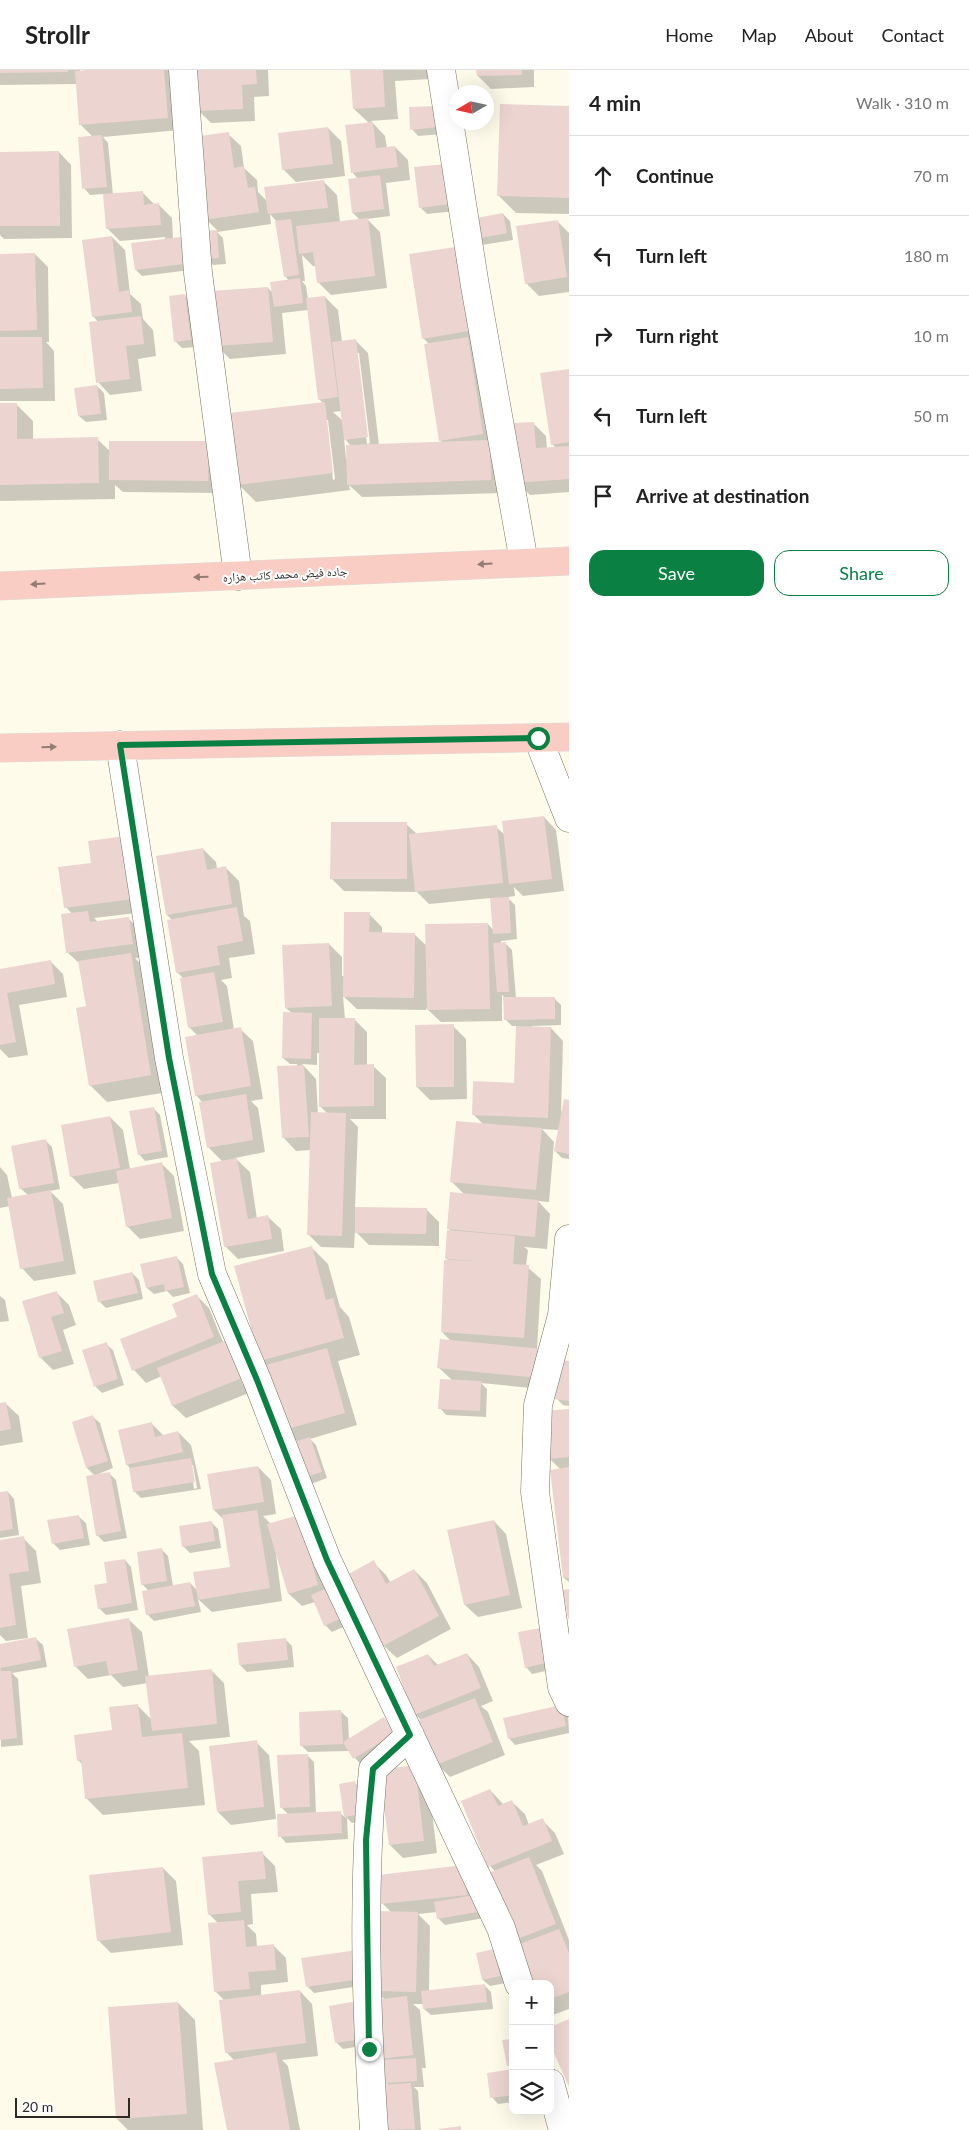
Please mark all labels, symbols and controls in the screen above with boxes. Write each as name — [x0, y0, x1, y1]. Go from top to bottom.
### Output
text: Strollr — [25, 20, 90, 49]
text: Home — [665, 24, 713, 46]
text: Map — [741, 24, 777, 46]
text: About — [805, 24, 854, 46]
text: Contact — [882, 24, 944, 46]
north arrow — [449, 85, 494, 130]
text: 4 min — [589, 90, 641, 115]
text: Walk · 310 m — [856, 93, 949, 112]
icon: ahead — [589, 162, 617, 190]
text: Continue — [636, 164, 714, 187]
text: 70 m — [913, 166, 949, 185]
icon: left — [589, 242, 617, 270]
text: Turn left — [636, 244, 707, 267]
text: 180 m — [904, 246, 949, 265]
icon: right — [589, 322, 617, 350]
text: Turn right — [636, 324, 718, 347]
text: 10 m — [913, 326, 949, 345]
icon: left — [589, 402, 617, 430]
text: Turn left — [636, 404, 707, 427]
text: 50 m — [913, 406, 949, 425]
icon: arrive — [589, 482, 617, 510]
text: Arrive at destination — [636, 484, 809, 507]
button: Save — [589, 550, 764, 596]
button: Share — [774, 550, 949, 596]
one-way arrow — [477, 560, 493, 568]
street label: جاده فیض محمد کاتب هزاره — [222, 563, 348, 585]
one-way arrow — [192, 574, 208, 582]
one-way arrow — [30, 581, 46, 589]
route start — [527, 727, 550, 750]
one-way arrow — [41, 742, 57, 750]
map controls — [509, 1980, 554, 2115]
button: + — [509, 1980, 554, 2025]
button: − — [509, 2025, 554, 2070]
route end — [358, 2038, 381, 2061]
button: layers — [509, 2070, 554, 2115]
scale bar — [15, 2095, 130, 2118]
text: 20 m — [22, 2098, 53, 2115]

